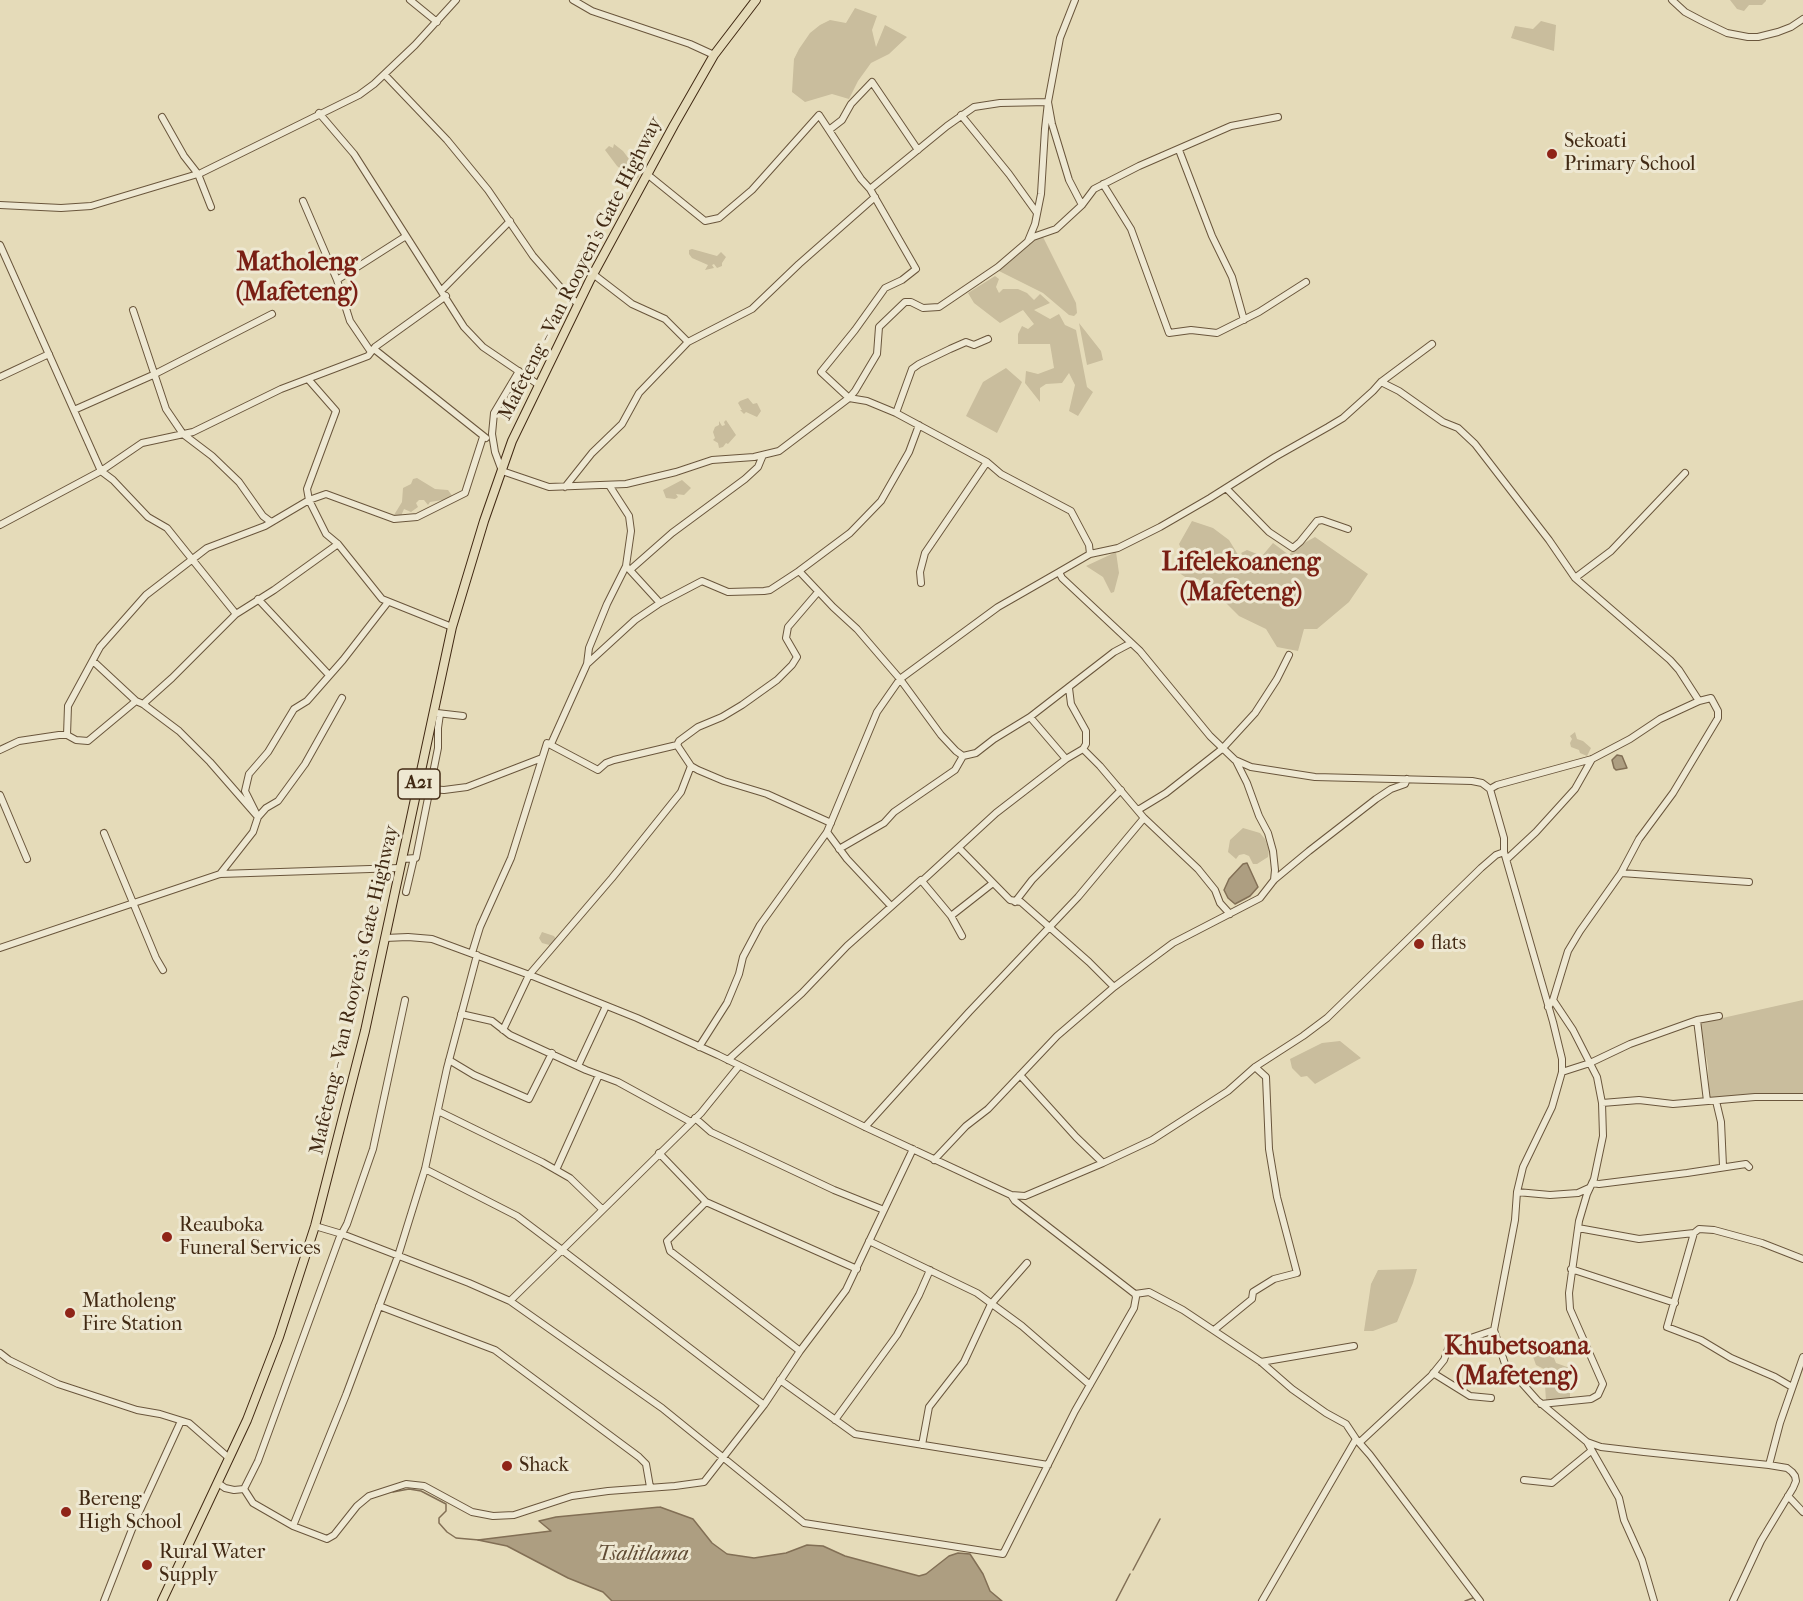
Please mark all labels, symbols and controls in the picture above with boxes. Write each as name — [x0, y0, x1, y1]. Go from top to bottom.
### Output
street label: Mafeteng - Van Rooyen's Gate Highway — [494, 113, 668, 425]
place label: Sekoati Primary School — [1564, 130, 1696, 177]
marker: Sekoati Primary School — [1545, 147, 1559, 161]
district label: Matholeng (Mafeteng) — [236, 248, 358, 310]
district label: Lifelekoaneng (Mafeteng) — [1161, 548, 1321, 610]
road number: A21 — [398, 769, 440, 799]
street label: Mafeteng - Van Rooyen's Gate Highway — [305, 823, 405, 1157]
place label: flats — [1431, 932, 1466, 956]
marker: flats — [1412, 937, 1426, 951]
place label: Reauboka Funeral Services — [179, 1214, 321, 1261]
marker: Reauboka Funeral Services — [160, 1230, 174, 1244]
place label: Matholeng Fire Station — [82, 1290, 182, 1337]
marker: Matholeng Fire Station — [63, 1306, 77, 1320]
district label: Khubetsoana (Mafeteng) — [1444, 1332, 1590, 1394]
place label: Shack — [519, 1454, 569, 1478]
marker: Shack — [500, 1459, 514, 1473]
place label: Bereng High School — [78, 1488, 182, 1535]
marker: Bereng High School — [59, 1505, 73, 1519]
place label: Rural Water Supply — [159, 1541, 265, 1588]
water label: Tsalitlama — [597, 1542, 689, 1568]
marker: Rural Water Supply — [140, 1558, 154, 1572]

